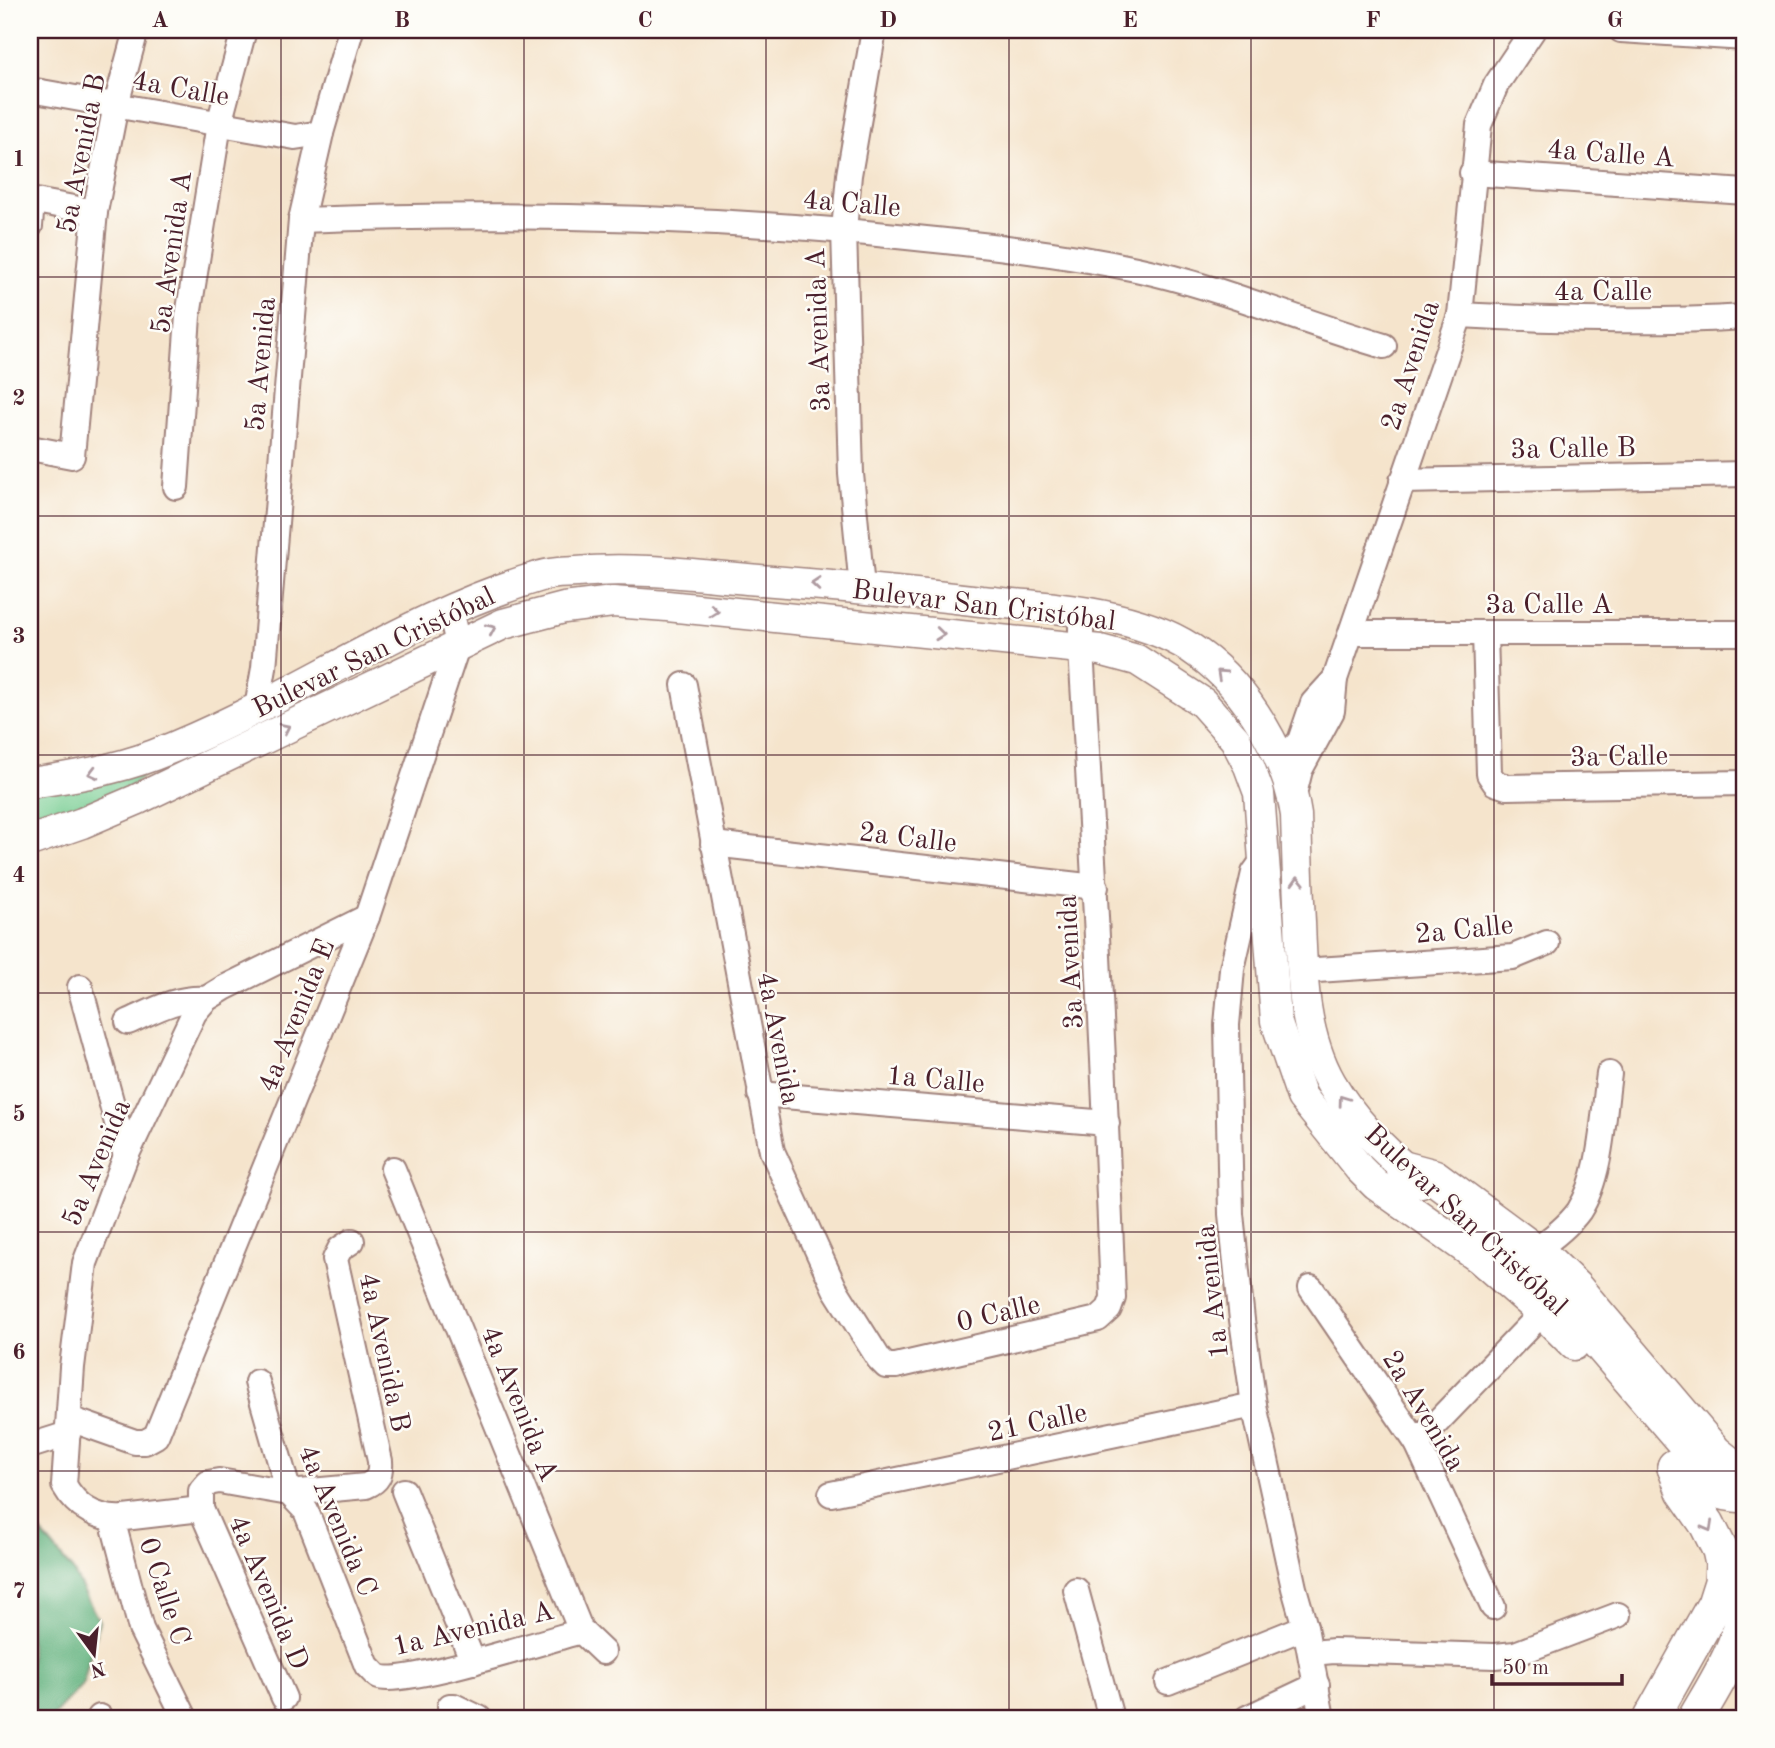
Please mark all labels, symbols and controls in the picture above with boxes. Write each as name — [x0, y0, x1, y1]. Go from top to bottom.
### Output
text: A — [151, 9, 169, 32]
text: B — [394, 9, 410, 32]
text: C — [637, 9, 653, 32]
text: D — [879, 9, 897, 32]
text: E — [1122, 9, 1138, 32]
text: F — [1365, 9, 1381, 32]
text: G — [1607, 9, 1623, 32]
street label: 4a Calle — [130, 68, 231, 112]
street label: 5a Avenida B — [54, 71, 112, 236]
street label: 4a Calle A — [1546, 137, 1675, 173]
text: 1 — [12, 148, 26, 171]
street label: 5a Avenida A — [148, 169, 198, 336]
street label: 4a Calle — [801, 187, 902, 223]
street label: 3a Avenida A — [803, 247, 837, 412]
street label: 4a Calle — [1554, 279, 1652, 307]
street label: 5a Avenida — [242, 296, 282, 433]
street label: 2a Avenida — [1378, 297, 1446, 434]
text: 2 — [12, 387, 26, 410]
street label: 3a Calle B — [1510, 435, 1636, 465]
one-way arrow — [810, 577, 821, 592]
street label: Bulevar San Cristóbal — [850, 577, 1117, 637]
street label: Bulevar San Cristóbal — [249, 583, 500, 724]
street label: 3a Calle A — [1485, 592, 1613, 620]
one-way arrow — [708, 603, 720, 618]
one-way arrow — [483, 623, 496, 637]
text: 3 — [12, 625, 26, 648]
one-way arrow — [935, 627, 946, 642]
one-way arrow — [1216, 670, 1229, 683]
one-way arrow — [278, 722, 290, 736]
street label: 3a Calle — [1570, 743, 1669, 773]
one-way arrow — [87, 764, 99, 779]
street label: 2a Calle — [857, 819, 958, 859]
text: 4 — [12, 864, 26, 887]
one-way arrow — [1291, 875, 1306, 886]
street label: 3a Avenida — [1054, 894, 1090, 1030]
street label: 2a Calle — [1414, 912, 1515, 950]
street label: 4a Avenida E — [254, 936, 341, 1097]
street label: 4a Avenida — [750, 970, 804, 1108]
street label: 1a Calle — [885, 1063, 986, 1099]
street label: 5a Avenida — [58, 1095, 137, 1231]
one-way arrow — [1339, 1095, 1351, 1108]
text: 5 — [12, 1103, 26, 1126]
street label: Bulevar San Cristóbal — [1358, 1120, 1572, 1322]
street label: 1a Avenida — [1193, 1223, 1235, 1360]
street label: 4a Avenida B — [353, 1270, 414, 1435]
street label: 0 Calle — [954, 1292, 1043, 1338]
street label: 4a Avenida A — [474, 1323, 562, 1486]
text: 6 — [12, 1341, 26, 1364]
street label: 2a Avenida — [1376, 1346, 1469, 1477]
street label: 21 Calle — [985, 1400, 1090, 1448]
street label: 4a Avenida C — [292, 1441, 381, 1601]
street label: 4a Avenida D — [222, 1512, 312, 1674]
one-way arrow — [1700, 1519, 1713, 1532]
street label: 0 Calle C — [133, 1535, 194, 1649]
text: 7 — [12, 1580, 26, 1603]
street label: 1a Avenida A — [391, 1598, 557, 1662]
north arrow — [60, 1618, 130, 1688]
scale bar — [1492, 1643, 1621, 1687]
text: N — [88, 1657, 107, 1679]
text: 50 m — [1502, 1658, 1549, 1679]

